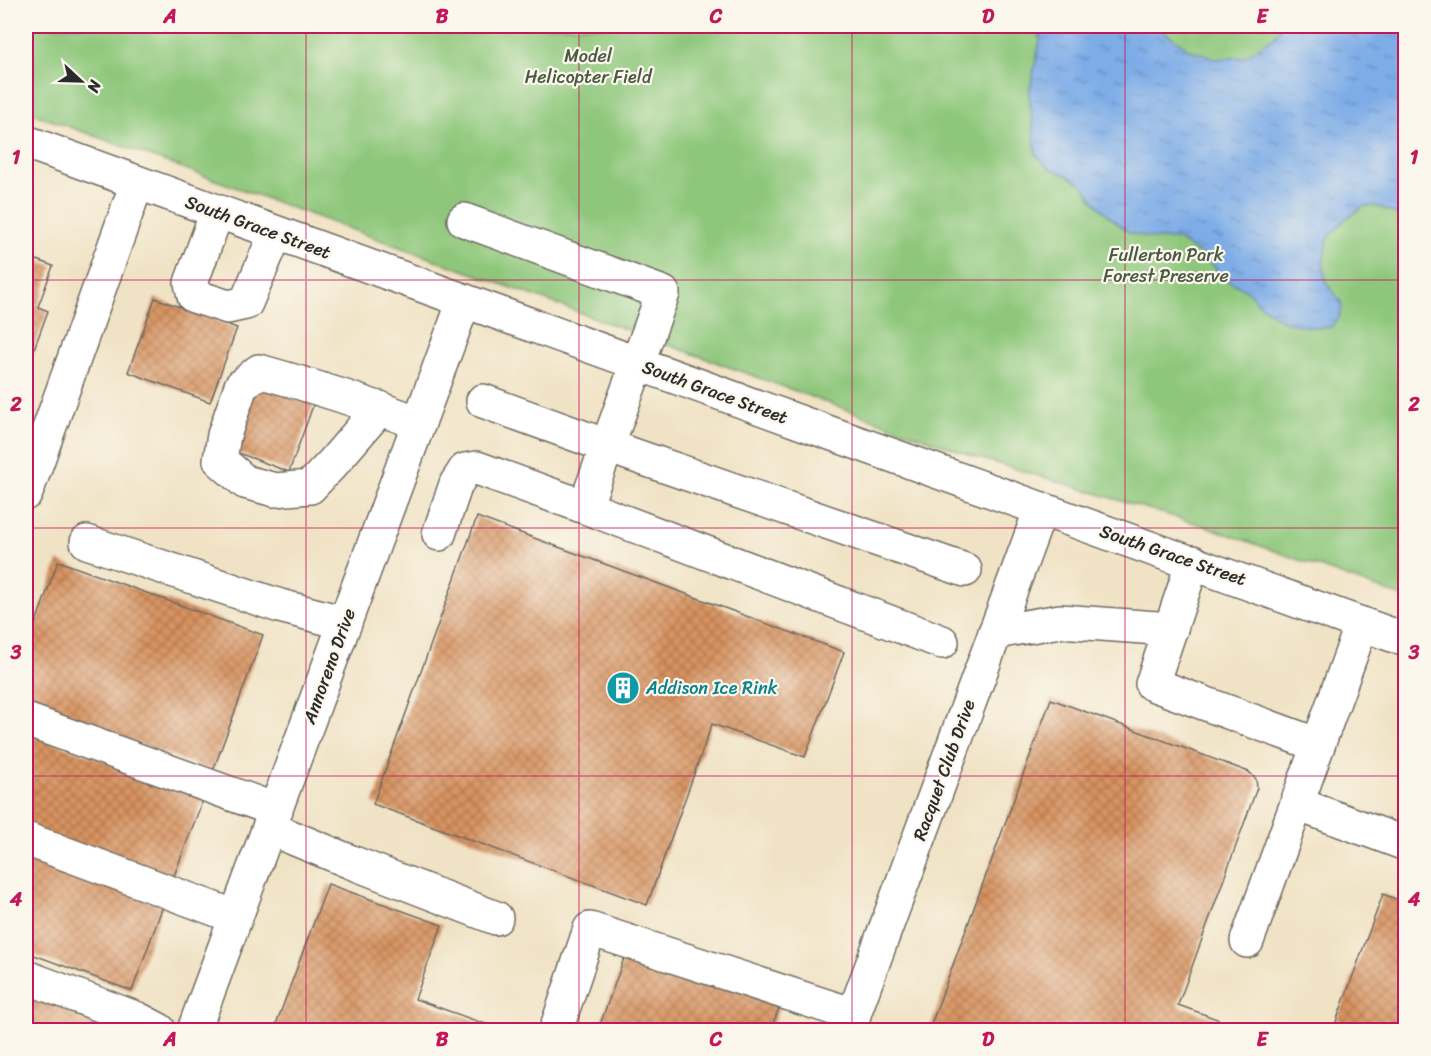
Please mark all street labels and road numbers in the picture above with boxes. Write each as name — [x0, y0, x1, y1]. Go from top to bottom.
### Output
street label: South Grace Street — [181, 186, 336, 268]
street label: South Grace Street — [638, 351, 793, 433]
street label: South Grace Street — [1095, 515, 1251, 595]
street label: Annoreno Drive — [293, 604, 365, 729]
street label: Racquet Club Drive — [904, 694, 985, 845]

